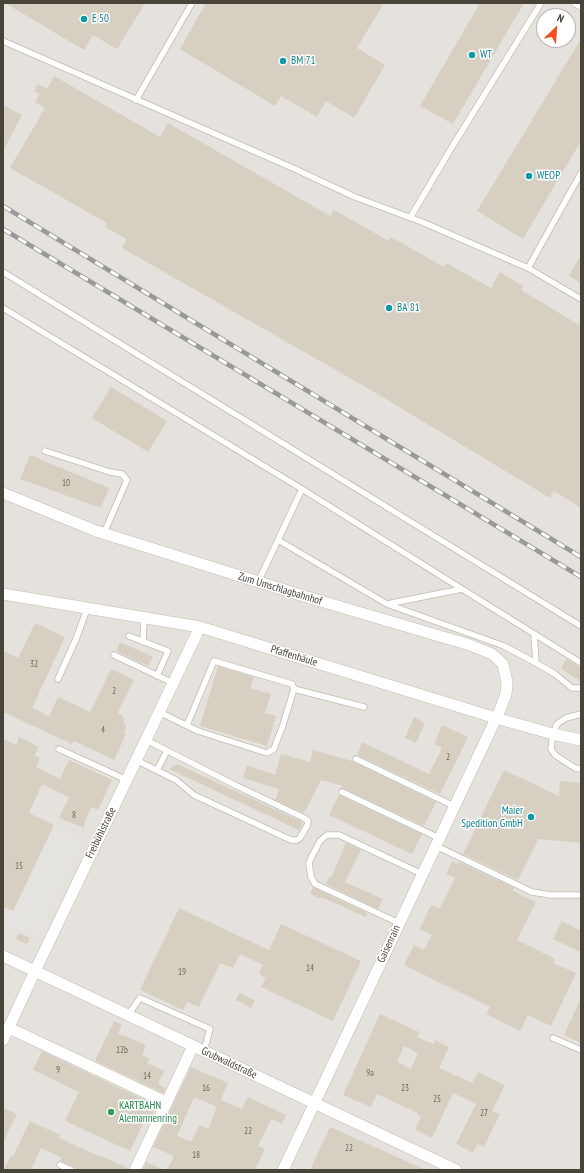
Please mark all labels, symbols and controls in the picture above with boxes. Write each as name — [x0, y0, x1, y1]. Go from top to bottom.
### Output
north arrow — [536, 8, 576, 48]
text: N — [555, 10, 566, 26]
place label: E 50 — [92, 12, 109, 26]
marker: E 50 — [79, 14, 89, 24]
place label: WT — [480, 48, 492, 62]
marker: WT — [467, 50, 477, 60]
place label: BM 71 — [291, 54, 315, 68]
marker: BM 71 — [278, 56, 288, 66]
place label: WEOP — [537, 169, 560, 183]
marker: WEOP — [524, 171, 534, 181]
place label: BA 81 — [397, 301, 420, 315]
marker: BA 81 — [384, 303, 394, 313]
house number: 10 — [62, 478, 70, 488]
street label: Zum Umschlagbahnhof — [236, 570, 324, 608]
street label: Pfaffenhäule — [269, 643, 319, 669]
house number: 32 — [30, 659, 38, 669]
house number: 2 — [112, 686, 116, 696]
house number: 4 — [101, 725, 105, 735]
house number: 2 — [446, 752, 450, 762]
place label: Maier Spedition GmbH — [461, 804, 523, 830]
street label: Freibühlstraße — [83, 805, 119, 861]
house number: 8 — [72, 810, 76, 820]
marker: Maier Spedition GmbH — [526, 812, 536, 822]
house number: 15 — [15, 861, 23, 871]
street label: Gaisenrain — [375, 923, 403, 965]
house number: 14 — [306, 963, 314, 973]
house number: 19 — [178, 967, 186, 977]
street label: Grubwaldstraße — [199, 1044, 259, 1082]
house number: 12b — [116, 1045, 128, 1055]
house number: 9 — [56, 1065, 60, 1075]
house number: 9a — [366, 1068, 374, 1078]
house number: 14 — [143, 1071, 151, 1081]
house number: 16 — [202, 1083, 210, 1093]
house number: 23 — [401, 1083, 409, 1093]
house number: 25 — [433, 1094, 441, 1104]
place label: KARTBAHN Alemannenring — [119, 1099, 177, 1125]
marker: KARTBAHN Alemannenring — [106, 1107, 116, 1117]
house number: 27 — [480, 1108, 488, 1118]
house number: 22 — [244, 1126, 252, 1136]
house number: 22 — [345, 1143, 353, 1153]
house number: 18 — [192, 1150, 200, 1160]

